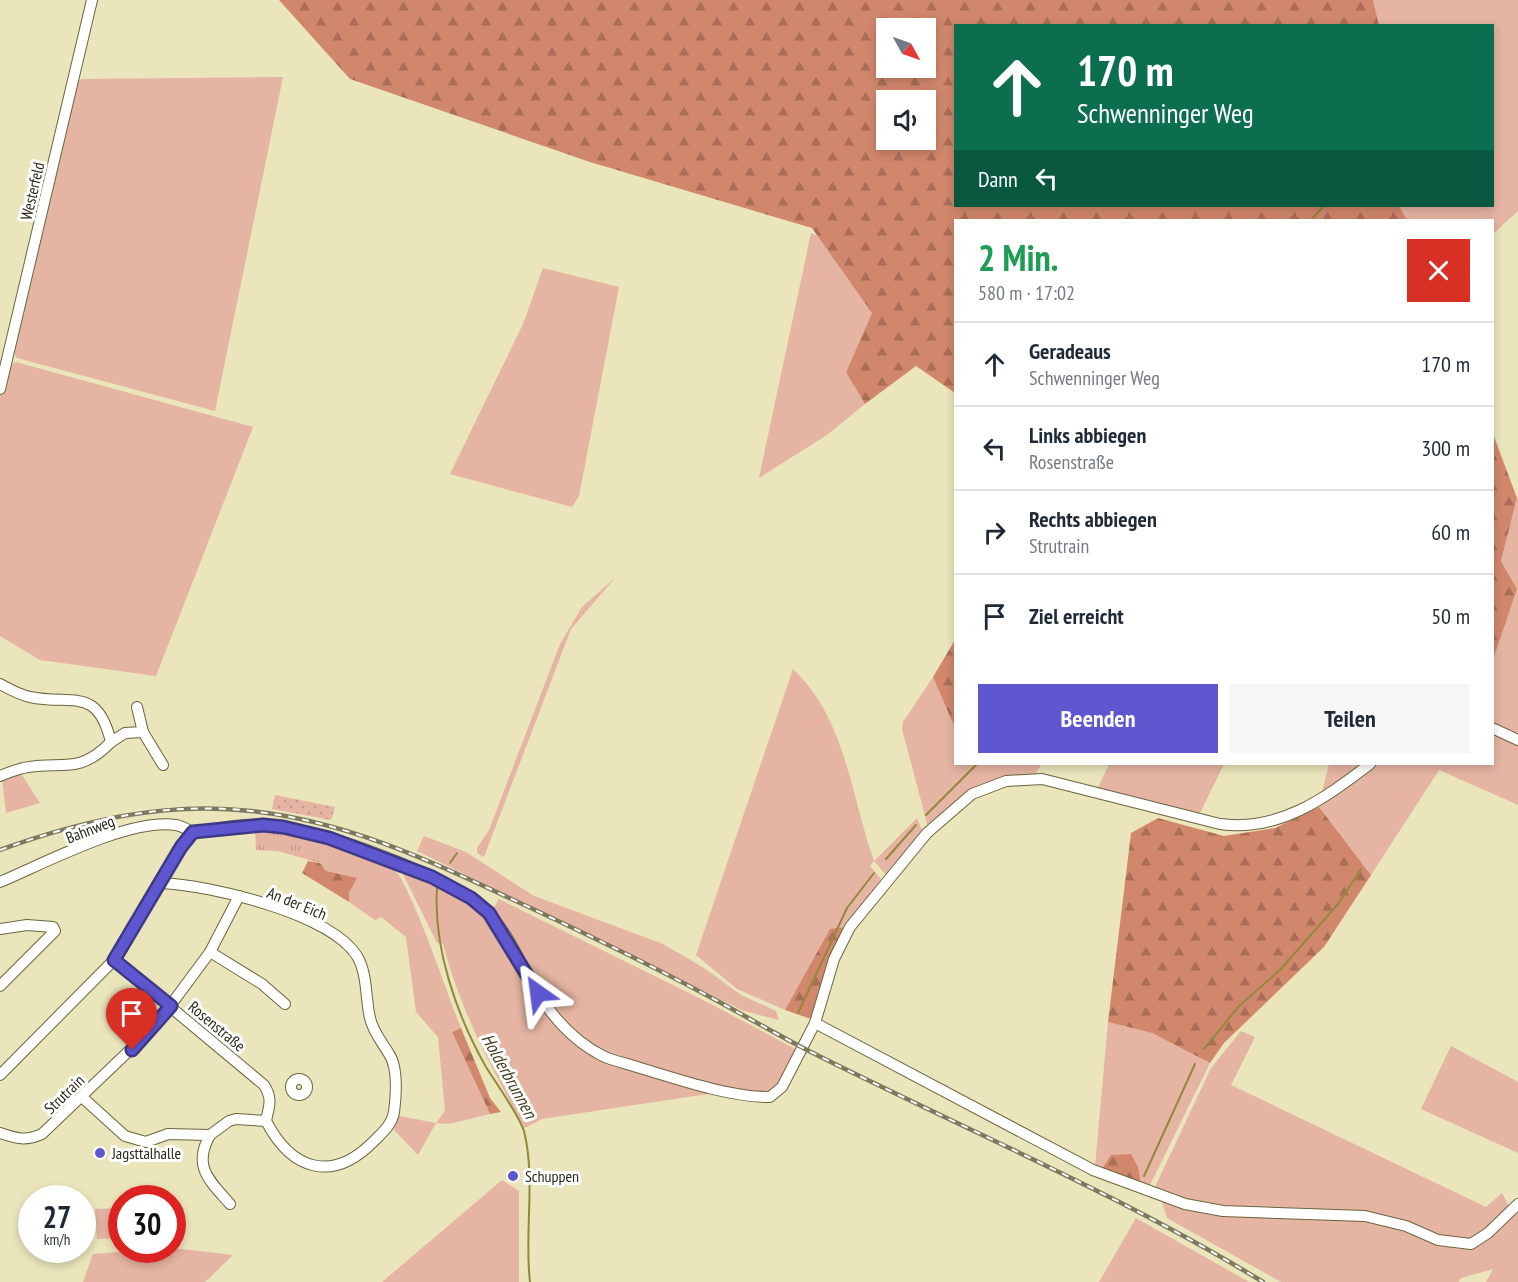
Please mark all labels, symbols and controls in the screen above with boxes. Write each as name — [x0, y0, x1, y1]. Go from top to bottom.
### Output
north arrow — [876, 18, 936, 78]
map controls — [876, 18, 936, 150]
text: 170 m — [1077, 43, 1174, 98]
icon: ahead — [978, 48, 1056, 126]
button: sound — [876, 90, 936, 150]
text: Schwenninger Weg — [1077, 96, 1254, 130]
street label: Westerfeld — [16, 160, 48, 222]
icon: left — [1030, 162, 1063, 195]
text: Dann — [978, 165, 1018, 193]
text: 2 Min. — [978, 234, 1058, 281]
button: close — [1407, 239, 1470, 302]
text: 580 m · 17:02 — [978, 280, 1075, 306]
text: Geradeaus — [1029, 337, 1111, 365]
icon: ahead — [978, 348, 1011, 381]
text: 170 m — [1421, 350, 1470, 378]
text: Schwenninger Weg — [1029, 365, 1160, 391]
text: Links abbiegen — [1029, 421, 1146, 449]
icon: left — [978, 432, 1011, 465]
text: 300 m — [1421, 434, 1470, 462]
text: Rosenstraße — [1029, 449, 1114, 475]
text: Rechts abbiegen — [1029, 505, 1157, 533]
icon: right — [978, 516, 1011, 549]
text: 60 m — [1431, 518, 1470, 546]
text: Strutrain — [1029, 533, 1089, 559]
icon: arrive — [978, 600, 1011, 633]
text: Ziel erreicht — [1029, 602, 1124, 630]
text: 50 m — [1431, 602, 1470, 630]
button: Beenden — [978, 684, 1218, 753]
button: Teilen — [1230, 684, 1470, 753]
street label: Bahnweg — [63, 811, 117, 847]
street label: An der Eich — [264, 882, 330, 924]
position arrow — [506, 961, 570, 1025]
pin — [106, 988, 157, 1050]
street label: Rosenstraße — [185, 996, 249, 1056]
icon: arrive — [115, 997, 148, 1030]
water label: Holderbrunnen — [477, 1029, 543, 1123]
street label: Strutrain — [40, 1070, 88, 1118]
place label: Jagsttalhalle — [111, 1143, 181, 1163]
marker: Jagsttalhalle — [93, 1146, 107, 1160]
place label: Schuppen — [525, 1166, 579, 1186]
marker: Schuppen — [506, 1169, 520, 1183]
speed limit sign: 30 — [108, 1185, 186, 1263]
text: 27 — [43, 1197, 71, 1236]
text: km/h — [44, 1230, 70, 1249]

